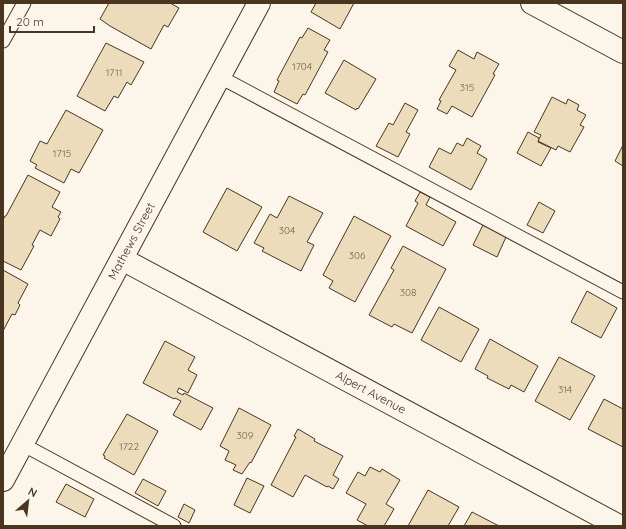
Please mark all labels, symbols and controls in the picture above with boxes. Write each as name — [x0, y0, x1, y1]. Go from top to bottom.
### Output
scale bar — [10, 8, 94, 34]
text: 20 m — [16, 14, 44, 29]
house number: 1704 — [292, 60, 312, 73]
house number: 1711 — [106, 66, 122, 79]
house number: 315 — [460, 81, 474, 94]
house number: 1715 — [53, 147, 71, 160]
street label: Mathews Street — [104, 200, 158, 282]
house number: 304 — [279, 224, 295, 237]
house number: 306 — [349, 249, 366, 262]
house number: 308 — [400, 286, 416, 299]
street label: Alpert Avenue — [333, 367, 409, 417]
house number: 314 — [558, 383, 572, 396]
house number: 309 — [237, 429, 254, 442]
house number: 1722 — [119, 440, 139, 453]
north arrow — [8, 481, 48, 521]
text: N — [26, 484, 40, 500]

